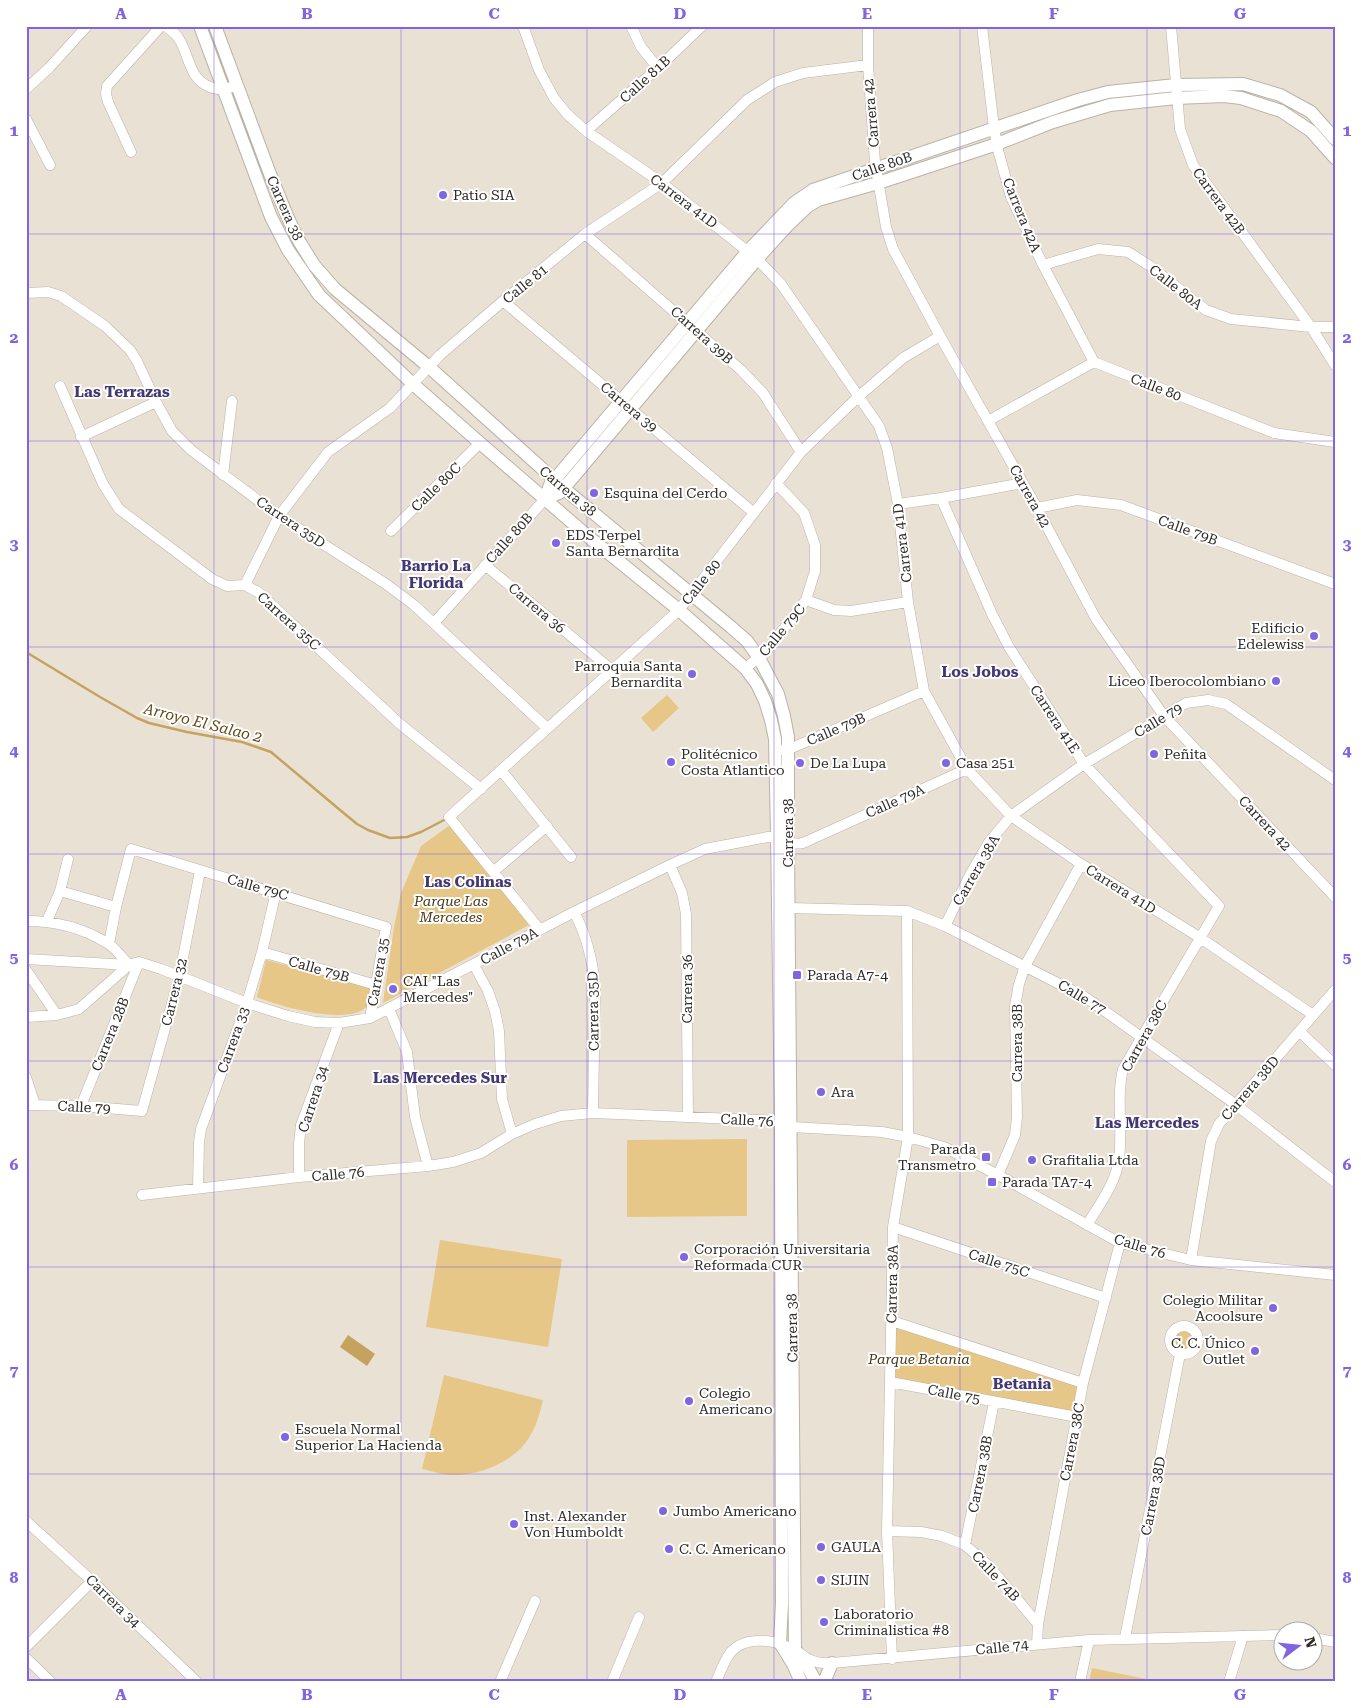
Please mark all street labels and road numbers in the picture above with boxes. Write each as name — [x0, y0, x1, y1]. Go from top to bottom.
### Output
street label: Calle 81B — [616, 52, 674, 106]
street label: Carrera 42 — [860, 78, 882, 148]
street label: Calle 80B — [850, 148, 914, 184]
street label: Carrera 42B — [1189, 165, 1249, 237]
street label: Carrera 41D — [647, 171, 721, 232]
street label: Carrera 38 — [264, 173, 306, 243]
street label: Carrera 42A — [1000, 175, 1044, 255]
street label: Calle 81 — [499, 261, 551, 307]
street label: Calle 80A — [1146, 261, 1206, 313]
street label: Carrera 39B — [667, 303, 737, 367]
street label: Calle 80 — [1128, 370, 1184, 404]
street label: Carrera 39 — [597, 379, 661, 435]
street label: Calle 80C — [408, 459, 464, 515]
street label: Carrera 42 — [1006, 462, 1054, 530]
street label: Carrera 38 — [536, 463, 600, 519]
street label: Carrera 35D — [253, 493, 329, 551]
street label: Carrera 41D — [889, 502, 915, 584]
street label: Calle 80B — [482, 509, 536, 567]
street label: Calle 79B — [1156, 512, 1220, 548]
street label: Calle 80 — [678, 556, 724, 608]
street label: Carrera 36 — [505, 580, 569, 636]
street label: Carrera 35C — [254, 589, 324, 653]
street label: Calle 79C — [756, 601, 808, 659]
street label: Carrera 41E — [1027, 682, 1083, 756]
street label: Calle 79 — [1131, 699, 1185, 741]
street label: Calle 79B — [804, 709, 868, 749]
street label: Calle 79A — [863, 781, 927, 821]
street label: Carrera 42 — [1236, 792, 1295, 854]
street label: Carrera 38 — [780, 798, 796, 868]
street label: Carrera 38A — [949, 832, 1003, 908]
street label: Carrera 41D — [1083, 861, 1159, 917]
street label: Calle 79C — [225, 871, 291, 903]
street label: Calle 79A — [477, 924, 541, 968]
street label: Carrera 35 — [364, 936, 392, 1007]
street label: Calle 79B — [287, 953, 351, 985]
street label: Carrera 36 — [679, 954, 695, 1024]
street label: Carrera 32 — [158, 956, 190, 1027]
street label: Carrera 35D — [584, 971, 602, 1051]
street label: Calle 77 — [1055, 976, 1109, 1018]
street label: Carrera 28B — [88, 995, 132, 1073]
street label: Carrera 38C — [1118, 998, 1170, 1074]
street label: Carrera 38B — [1009, 1004, 1025, 1082]
street label: Carrera 33 — [214, 1005, 252, 1075]
street label: Carrera 38D — [1218, 1052, 1282, 1123]
street label: Carrera 34 — [295, 1064, 331, 1134]
street label: Calle 79 — [57, 1098, 111, 1116]
street label: Calle 76 — [720, 1111, 774, 1129]
street label: Calle 76 — [311, 1164, 365, 1184]
street label: Calle 76 — [1112, 1231, 1168, 1261]
street label: Carrera 38A — [883, 1244, 901, 1324]
street label: Calle 75C — [966, 1246, 1032, 1280]
street label: Carrera 38 — [783, 1293, 801, 1363]
street label: Calle 75 — [926, 1381, 982, 1407]
street label: Carrera 38C — [1057, 1402, 1087, 1482]
street label: Carrera 38B — [965, 1434, 995, 1514]
street label: Carrera 38D — [1138, 1455, 1169, 1537]
street label: Calle 74B — [969, 1548, 1023, 1604]
street label: Carrera 34 — [83, 1571, 144, 1631]
street label: Calle 74 — [975, 1636, 1029, 1658]

